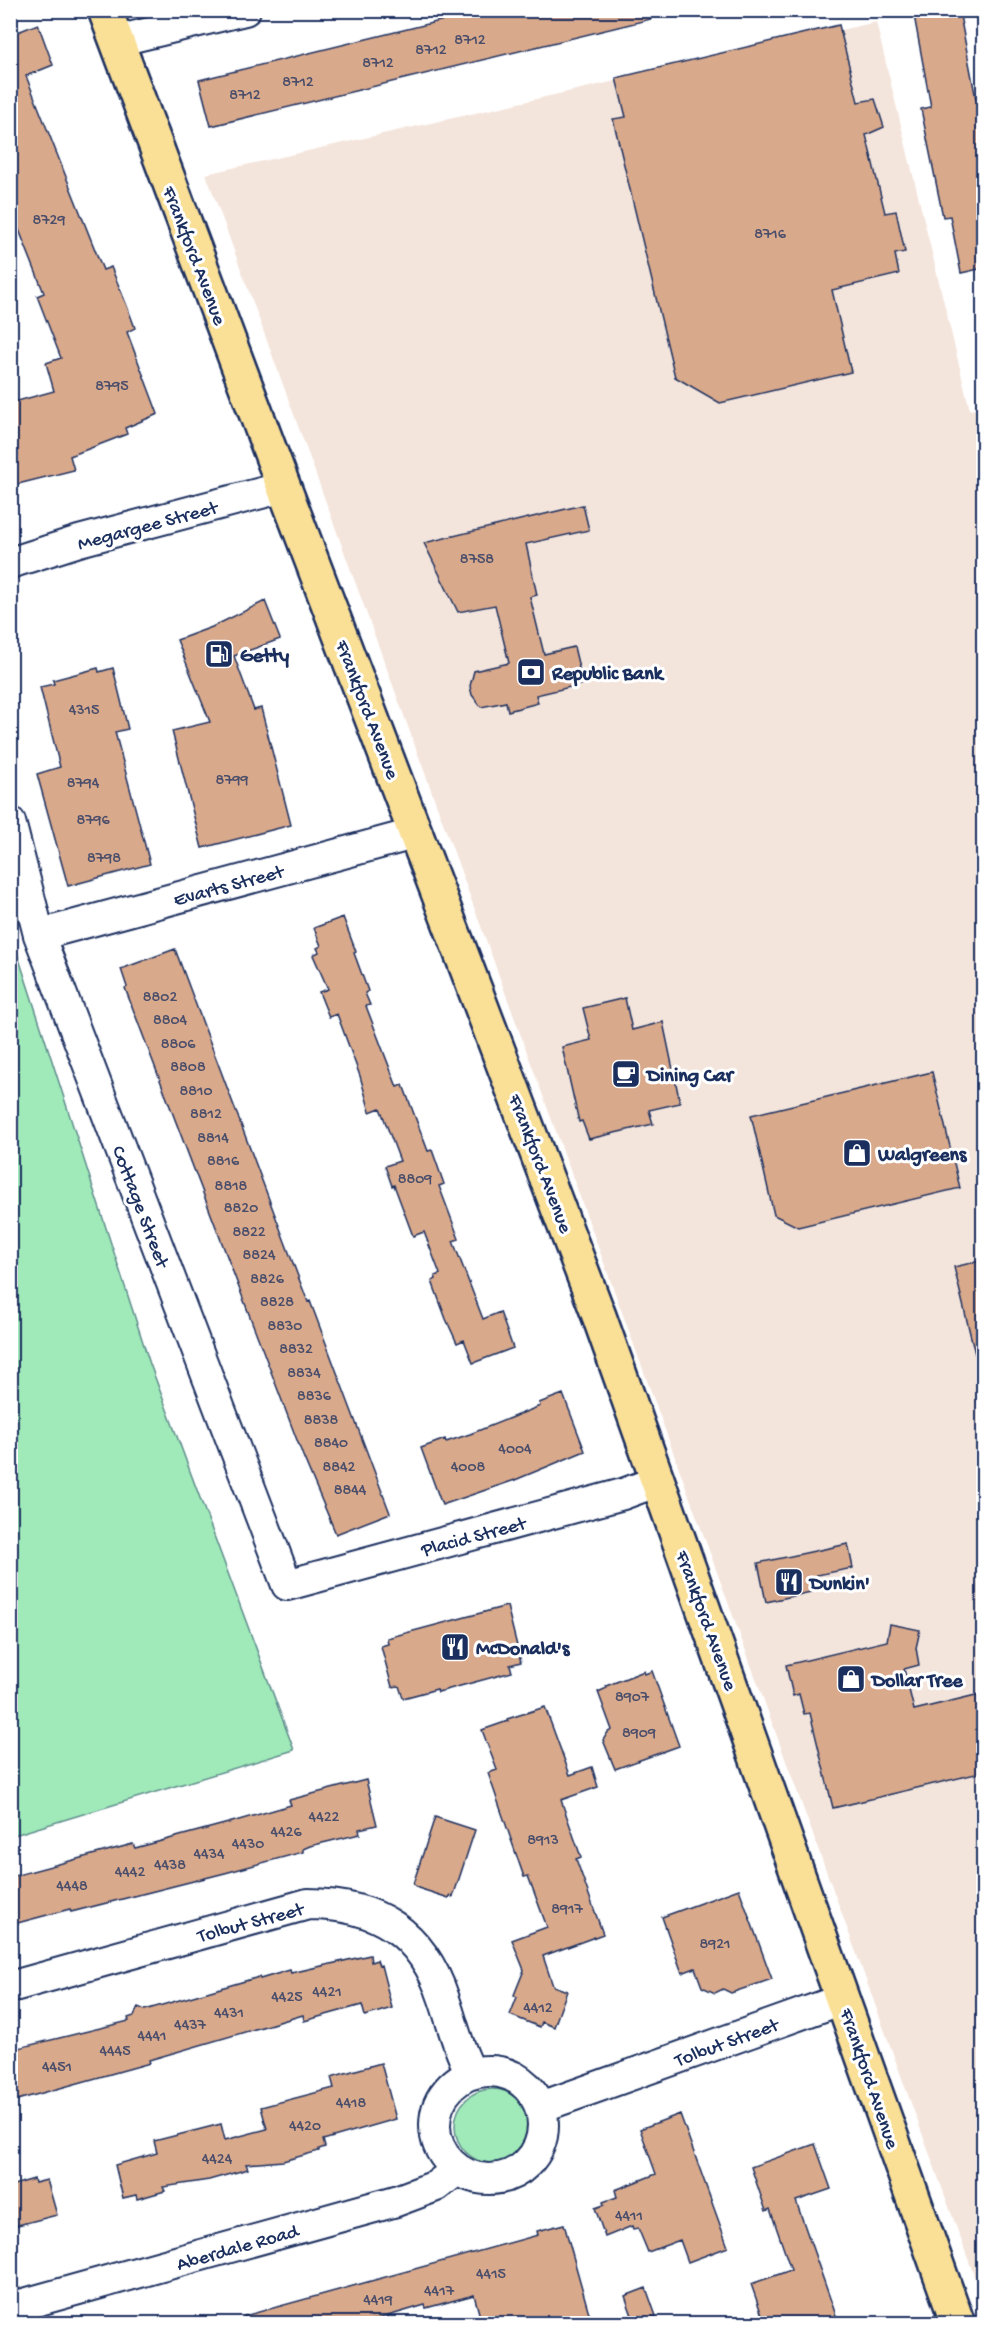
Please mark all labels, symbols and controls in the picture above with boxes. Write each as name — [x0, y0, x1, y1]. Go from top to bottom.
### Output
house number: 8712 — [454, 32, 486, 51]
house number: 8712 — [415, 42, 447, 61]
house number: 8712 — [362, 55, 394, 74]
house number: 8712 — [282, 74, 314, 93]
house number: 8712 — [229, 87, 261, 106]
street label: Frankford Avenue — [155, 183, 230, 330]
house number: 8729 — [33, 212, 65, 231]
house number: 8716 — [754, 226, 787, 245]
house number: 8795 — [95, 378, 129, 397]
street label: Megargee Street — [75, 497, 222, 557]
house number: 8758 — [460, 551, 494, 570]
street label: Frankford Avenue — [328, 637, 403, 784]
fuel station icon: Getty — [203, 638, 235, 670]
place label: Getty — [240, 646, 289, 669]
bank icon: Republic Bank — [515, 656, 547, 688]
place label: Republic Bank — [551, 664, 665, 687]
house number: 4315 — [69, 702, 99, 721]
house number: 8799 — [215, 772, 249, 791]
house number: 8794 — [67, 775, 100, 794]
house number: 8796 — [76, 812, 110, 831]
house number: 8798 — [87, 850, 121, 869]
street label: Evarts Street — [171, 861, 288, 913]
house number: 8802 — [143, 989, 177, 1008]
house number: 8804 — [153, 1012, 188, 1031]
house number: 8806 — [161, 1036, 196, 1055]
cafe icon: Dining Car — [610, 1058, 642, 1090]
house number: 8808 — [170, 1059, 206, 1078]
place label: Dining Car — [645, 1066, 735, 1089]
house number: 8810 — [179, 1083, 213, 1102]
street label: Frankford Avenue — [501, 1091, 576, 1238]
house number: 8812 — [190, 1106, 222, 1125]
house number: 8814 — [197, 1130, 229, 1149]
shop icon: Walgreens — [841, 1137, 873, 1169]
street label: Cottage Street — [105, 1143, 173, 1273]
place label: Walgreens — [877, 1145, 968, 1168]
house number: 8816 — [207, 1153, 240, 1172]
house number: 8809 — [398, 1171, 432, 1190]
house number: 8818 — [215, 1178, 248, 1197]
house number: 8820 — [224, 1200, 258, 1219]
house number: 8822 — [232, 1224, 266, 1243]
house number: 8824 — [243, 1247, 276, 1266]
house number: 8826 — [250, 1271, 285, 1290]
house number: 8828 — [260, 1294, 294, 1313]
house number: 8830 — [268, 1318, 302, 1337]
house number: 8832 — [279, 1341, 313, 1360]
house number: 8834 — [287, 1365, 321, 1384]
house number: 8836 — [297, 1388, 332, 1407]
house number: 8838 — [304, 1412, 339, 1431]
house number: 8840 — [314, 1435, 348, 1454]
house number: 4004 — [498, 1441, 532, 1460]
house number: 8842 — [323, 1459, 356, 1478]
house number: 4008 — [451, 1459, 485, 1478]
house number: 8844 — [334, 1482, 367, 1501]
street label: Placid Street — [418, 1513, 531, 1564]
street label: Frankford Avenue — [668, 1547, 741, 1695]
restaurant icon: Dunkin' — [773, 1566, 805, 1598]
place label: Dunkin' — [808, 1574, 870, 1597]
restaurant icon: McDonald's — [439, 1631, 471, 1663]
place label: McDonald's — [476, 1639, 571, 1662]
shop icon: Dollar Tree — [835, 1663, 867, 1695]
place label: Dollar Tree — [870, 1671, 963, 1694]
house number: 8907 — [615, 1689, 650, 1708]
house number: 8909 — [622, 1725, 656, 1744]
house number: 4422 — [309, 1809, 340, 1828]
house number: 4426 — [270, 1824, 302, 1843]
house number: 8913 — [527, 1832, 559, 1851]
house number: 4430 — [232, 1836, 264, 1855]
house number: 4434 — [193, 1846, 225, 1865]
house number: 4438 — [154, 1857, 186, 1876]
house number: 4442 — [115, 1864, 145, 1883]
house number: 4448 — [56, 1878, 88, 1897]
street label: Tolbut Street — [194, 1899, 308, 1950]
house number: 8917 — [551, 1901, 583, 1920]
house number: 8921 — [699, 1936, 731, 1955]
house number: 4421 — [312, 1984, 342, 2003]
house number: 4425 — [271, 1989, 303, 2008]
house number: 4412 — [523, 2000, 553, 2019]
house number: 4431 — [214, 2005, 244, 2024]
street label: Frankford Avenue — [833, 2005, 903, 2153]
street label: Tolbut Street — [671, 2014, 784, 2074]
house number: 4437 — [174, 2017, 207, 2036]
house number: 4441 — [137, 2028, 167, 2047]
house number: 4445 — [99, 2043, 131, 2062]
house number: 4451 — [42, 2059, 72, 2078]
house number: 4418 — [336, 2095, 366, 2114]
house number: 4420 — [289, 2118, 321, 2137]
house number: 4424 — [202, 2151, 233, 2170]
house number: 4411 — [615, 2208, 643, 2227]
street label: Aberdale Road — [174, 2220, 304, 2278]
house number: 4415 — [476, 2266, 506, 2285]
house number: 4417 — [424, 2283, 455, 2302]
house number: 4419 — [363, 2292, 393, 2311]

